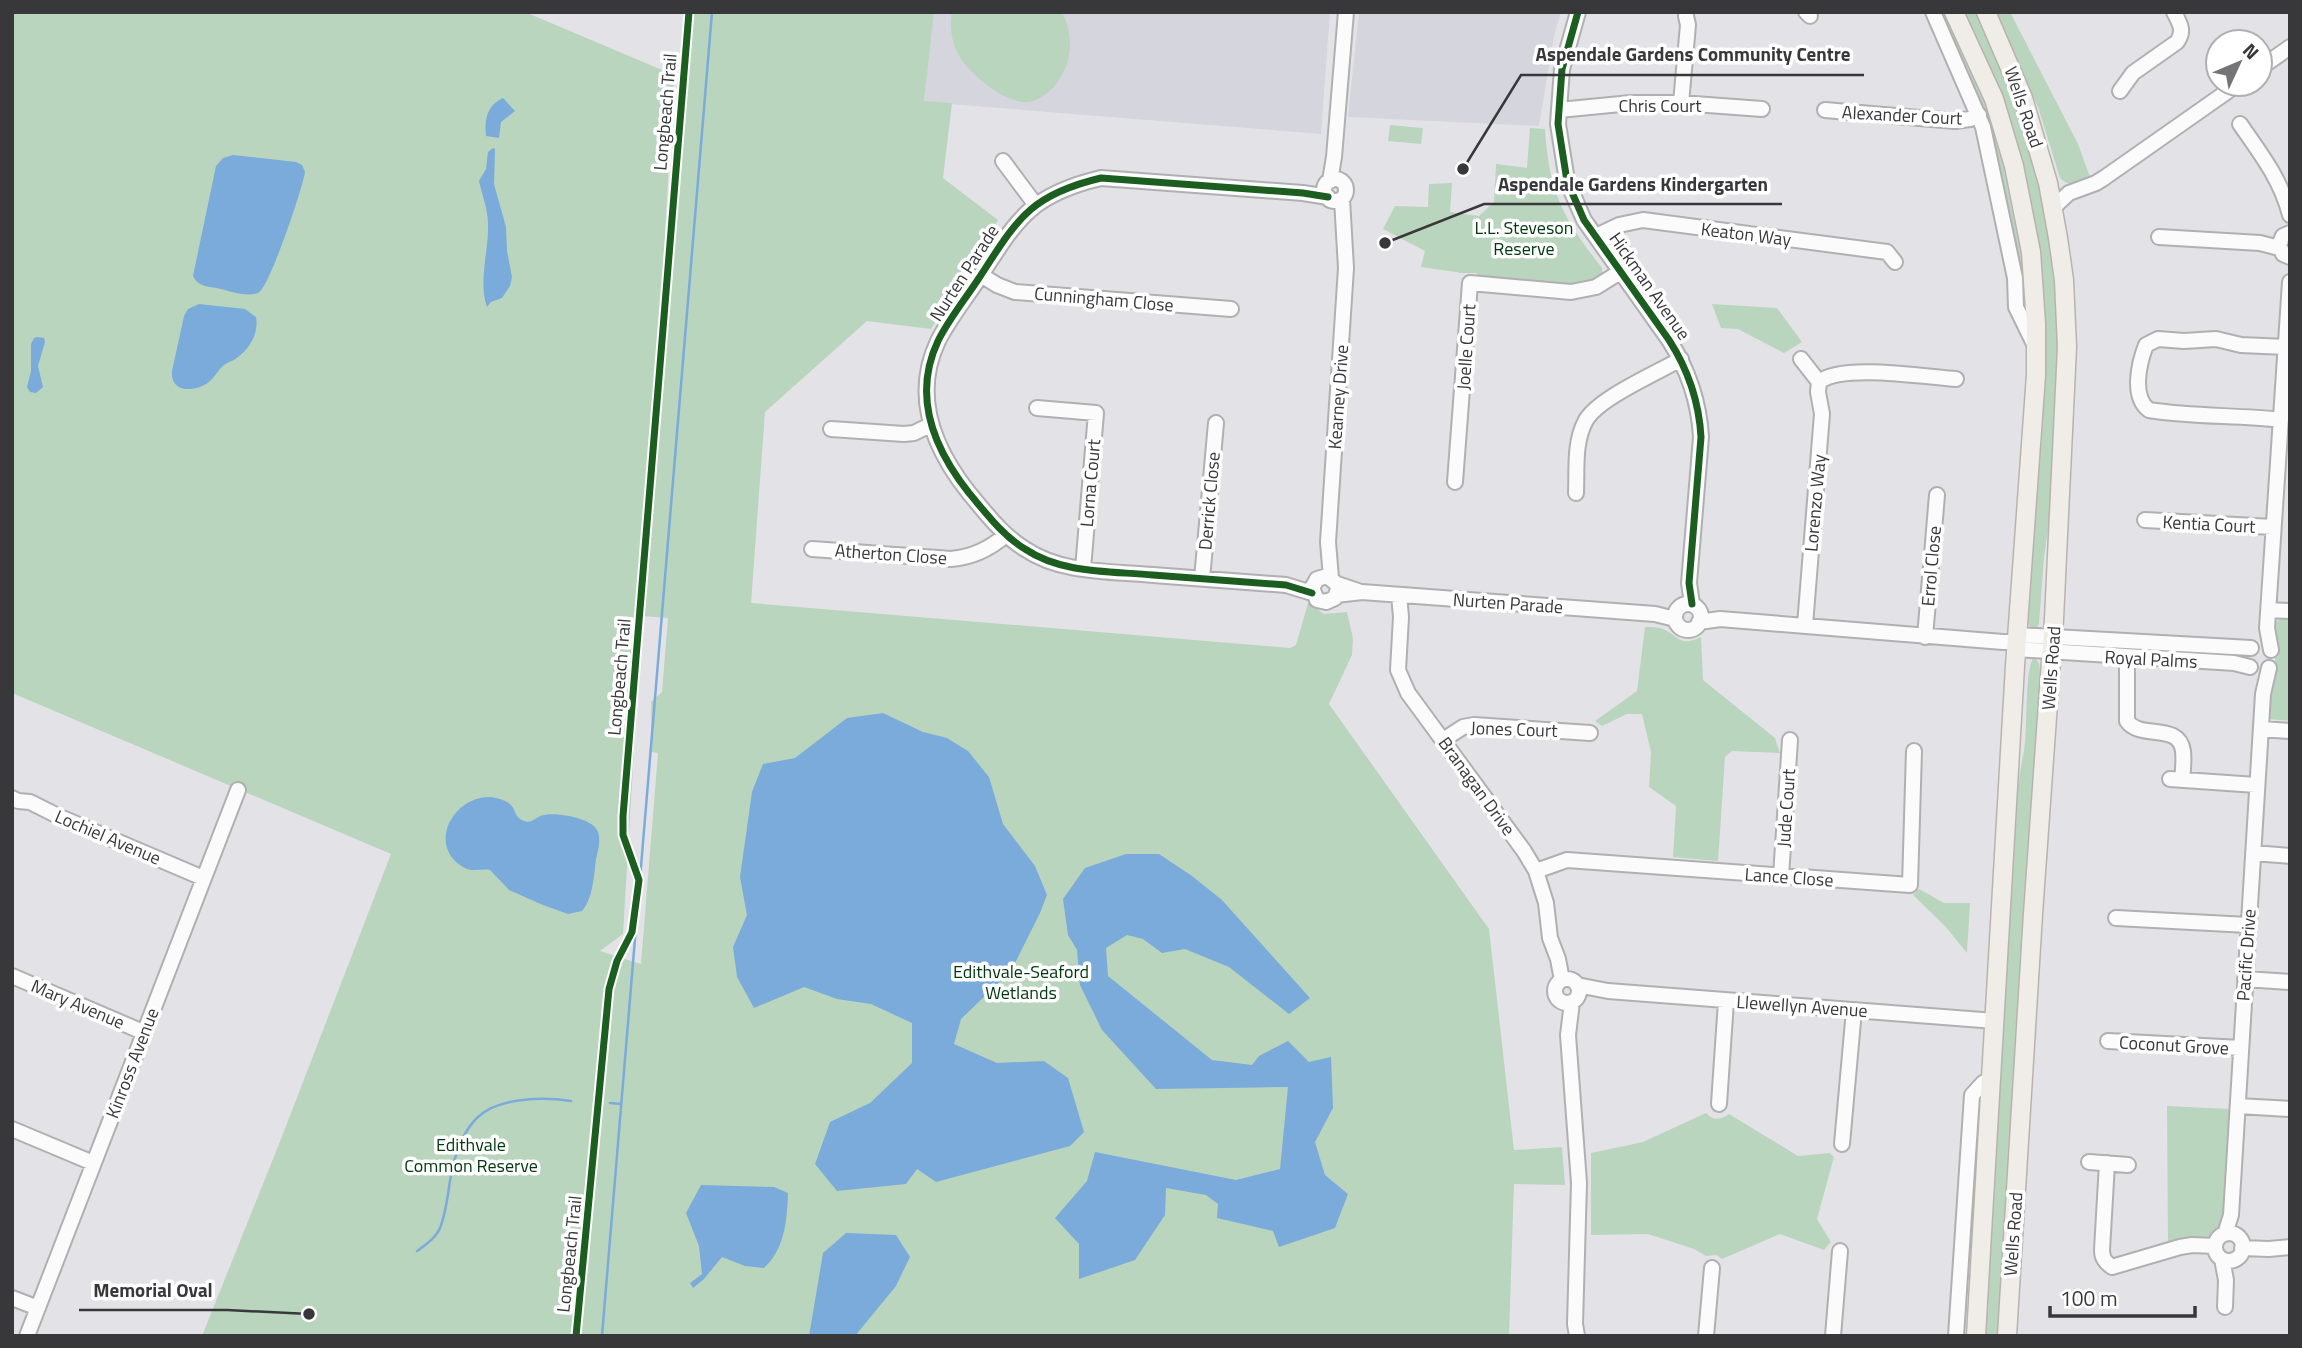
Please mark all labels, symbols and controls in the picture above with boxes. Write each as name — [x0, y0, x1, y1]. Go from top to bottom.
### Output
north arrow — [2204, 28, 2274, 98]
callout: Aspendale Gardens Community Centre — [1521, 35, 1864, 75]
text: N — [2237, 36, 2267, 66]
text: Aspendale Gardens Community Centre — [1536, 39, 1851, 68]
street label: Longbeach Trail — [646, 52, 684, 172]
street label: Wells Road — [1998, 63, 2050, 151]
street label: Chris Court — [1618, 92, 1702, 119]
street label: Alexander Court — [1841, 98, 1964, 132]
callout: Aspendale Gardens Kindergarten — [1484, 164, 1782, 204]
text: Aspendale Gardens Kindergarten — [1498, 169, 1768, 198]
park label: L.L. Steveson Reserve — [1475, 214, 1573, 262]
street label: Keaton Way — [1699, 215, 1793, 253]
street label: Nurten Parade — [923, 219, 1005, 327]
street label: Hickman Avenue — [1603, 226, 1697, 346]
street label: Cunningham Close — [1033, 279, 1175, 319]
street label: Joelle Court — [1450, 302, 1483, 391]
street label: Kearney Drive — [1321, 344, 1355, 450]
street label: Lorna Court — [1073, 437, 1107, 528]
street label: Derrick Close — [1191, 451, 1227, 551]
street label: Lorenzo Way — [1797, 453, 1833, 553]
street label: Kentia Court — [2162, 508, 2257, 540]
street label: Errol Close — [1914, 525, 1948, 607]
street label: Atherton Close — [834, 537, 948, 571]
street label: Nurten Parade — [1452, 586, 1564, 620]
street label: Longbeach Trail — [600, 617, 638, 737]
street label: Wells Road — [2035, 625, 2067, 711]
street label: Royal Palms — [2104, 643, 2198, 675]
street label: Jones Court — [1470, 714, 1559, 744]
street label: Branagan Drive — [1432, 731, 1522, 841]
street label: Jude Court — [1770, 767, 1802, 848]
street label: Lochiel Avenue — [51, 802, 165, 872]
street label: Lance Close — [1744, 860, 1834, 894]
street label: Pacific Drive — [2229, 908, 2263, 1002]
park label: Edithvale-Seaford Wetlands — [953, 958, 1089, 1006]
street label: Mary Avenue — [27, 972, 129, 1036]
street label: Llewellyn Avenue — [1735, 988, 1869, 1024]
street label: Kinross Avenue — [99, 1004, 165, 1122]
street label: Coconut Grove — [2118, 1029, 2230, 1061]
park label: Edithvale Common Reserve — [404, 1131, 538, 1179]
street label: Wells Road — [1997, 1191, 2029, 1277]
street label: Longbeach Trail — [549, 1194, 589, 1314]
callout: Memorial Oval — [79, 1270, 227, 1310]
scale bar — [2050, 1274, 2195, 1318]
text: Memorial Oval — [93, 1275, 213, 1304]
text: 100 m — [2060, 1282, 2117, 1314]

